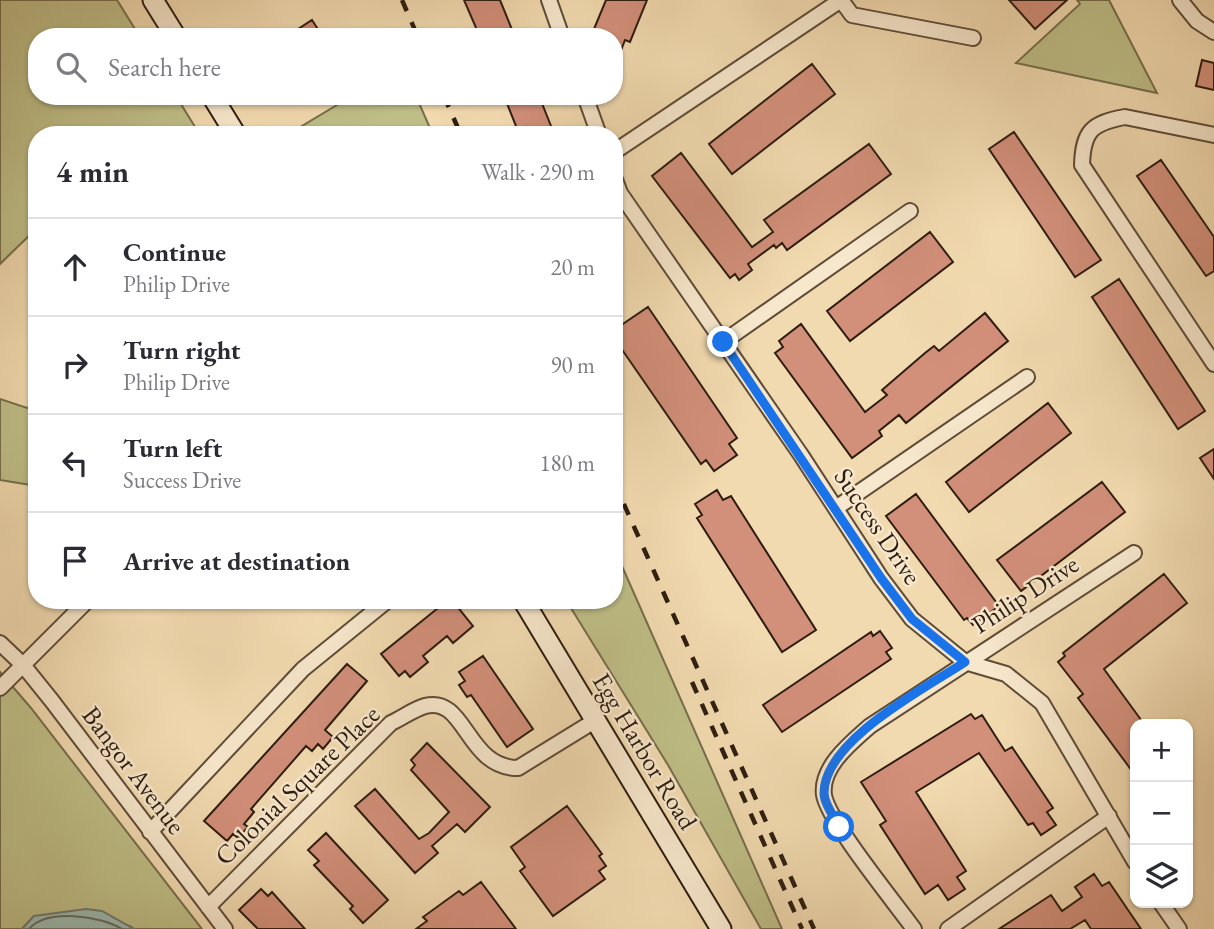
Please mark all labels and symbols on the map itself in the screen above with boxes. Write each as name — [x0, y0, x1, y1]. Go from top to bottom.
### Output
route end — [707, 326, 738, 357]
street label: Success Drive — [827, 461, 929, 591]
street label: Philip Drive — [965, 547, 1085, 641]
street label: Egg Harbor Road — [585, 666, 706, 836]
street label: Colonial Square Place — [207, 697, 387, 873]
street label: Bangor Avenue — [75, 699, 193, 841]
route start — [823, 811, 854, 842]

